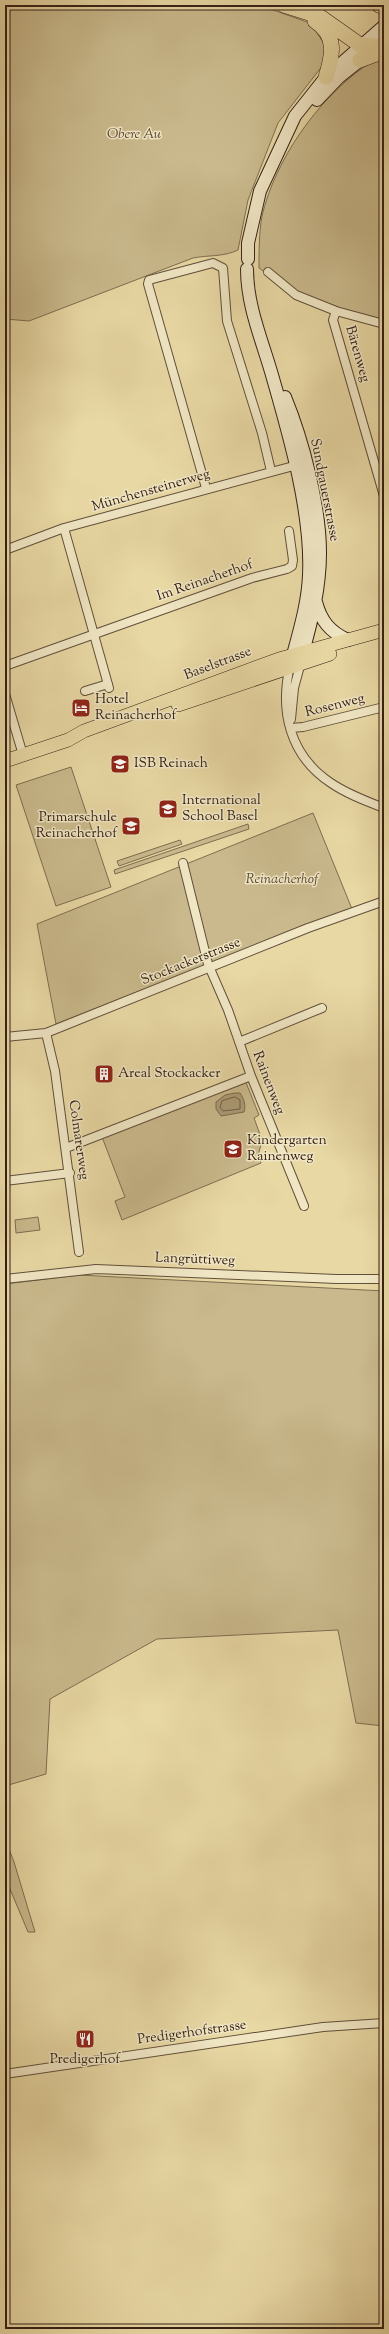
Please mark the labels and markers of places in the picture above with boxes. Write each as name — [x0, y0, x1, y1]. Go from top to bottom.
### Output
place label: Hotel Reinacherhof — [95, 690, 177, 726]
hotel icon: Hotel Reinacherhof — [70, 697, 92, 719]
school or university icon: ISB Reinach — [109, 753, 131, 775]
place label: ISB Reinach — [134, 754, 208, 774]
place label: International School Basel — [182, 791, 261, 827]
school or university icon: International School Basel — [157, 798, 179, 820]
place label: Primarschule Reinacherhof — [36, 808, 118, 844]
school or university icon: Primarschule Reinacherhof — [120, 815, 142, 837]
building icon: Areal Stockacker — [93, 1063, 115, 1085]
place label: Areal Stockacker — [118, 1064, 221, 1084]
place label: Kindergarten Rainenweg — [247, 1131, 327, 1167]
school or university icon: Kindergarten Rainenweg — [222, 1138, 244, 1160]
restaurant icon: Predigerhof — [74, 2028, 96, 2050]
place label: Predigerhof — [50, 2050, 121, 2070]

